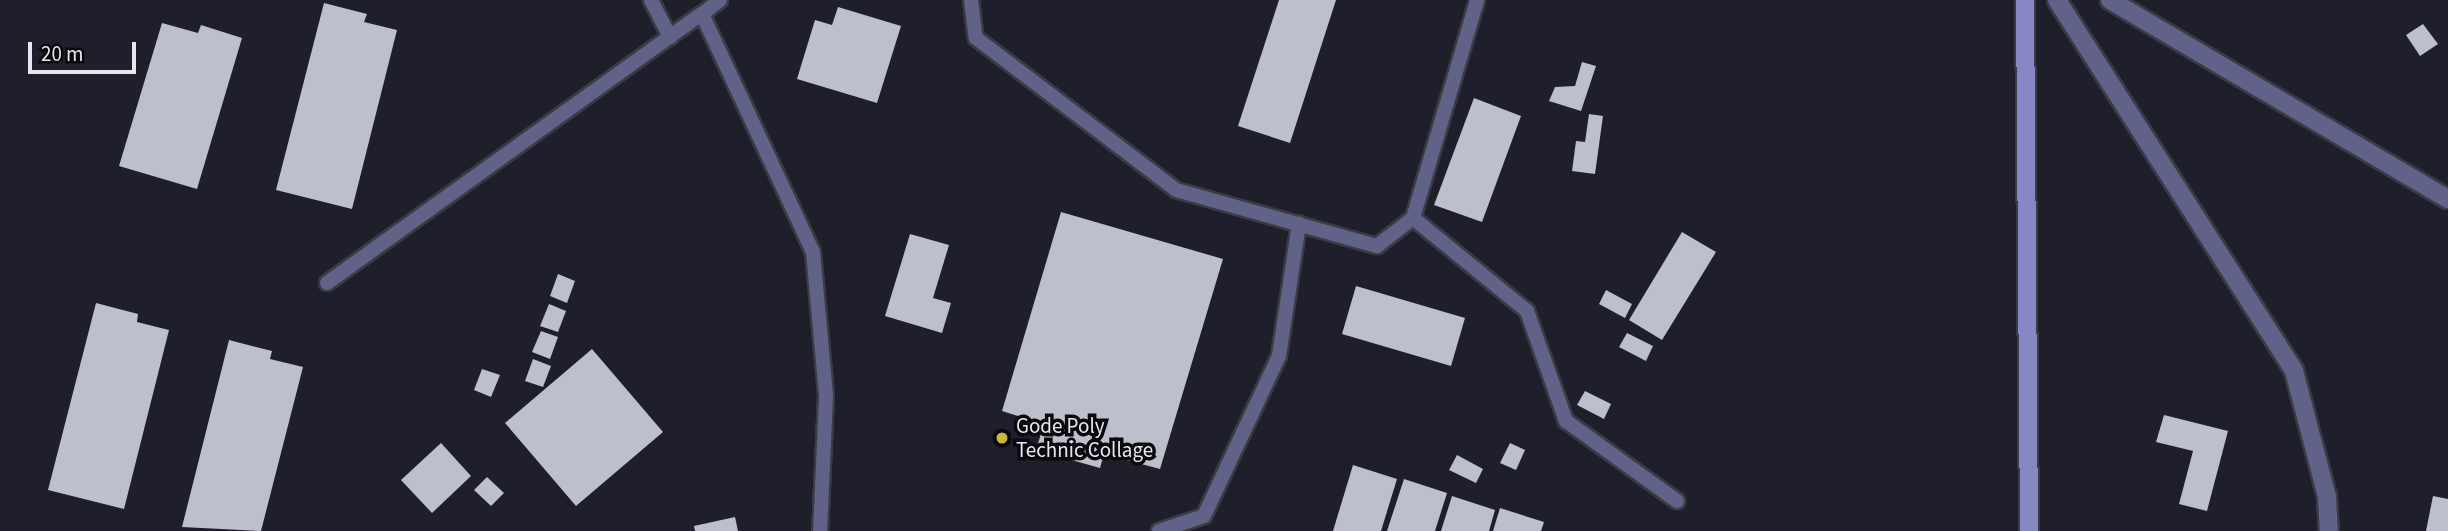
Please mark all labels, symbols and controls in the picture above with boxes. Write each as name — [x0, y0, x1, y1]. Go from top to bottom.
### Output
scale bar — [32, 28, 140, 72]
text: 20 m — [41, 39, 83, 69]
place label: Gode Poly Technic Collage — [1016, 413, 1153, 463]
marker: Gode Poly Technic Collage — [994, 430, 1010, 446]

